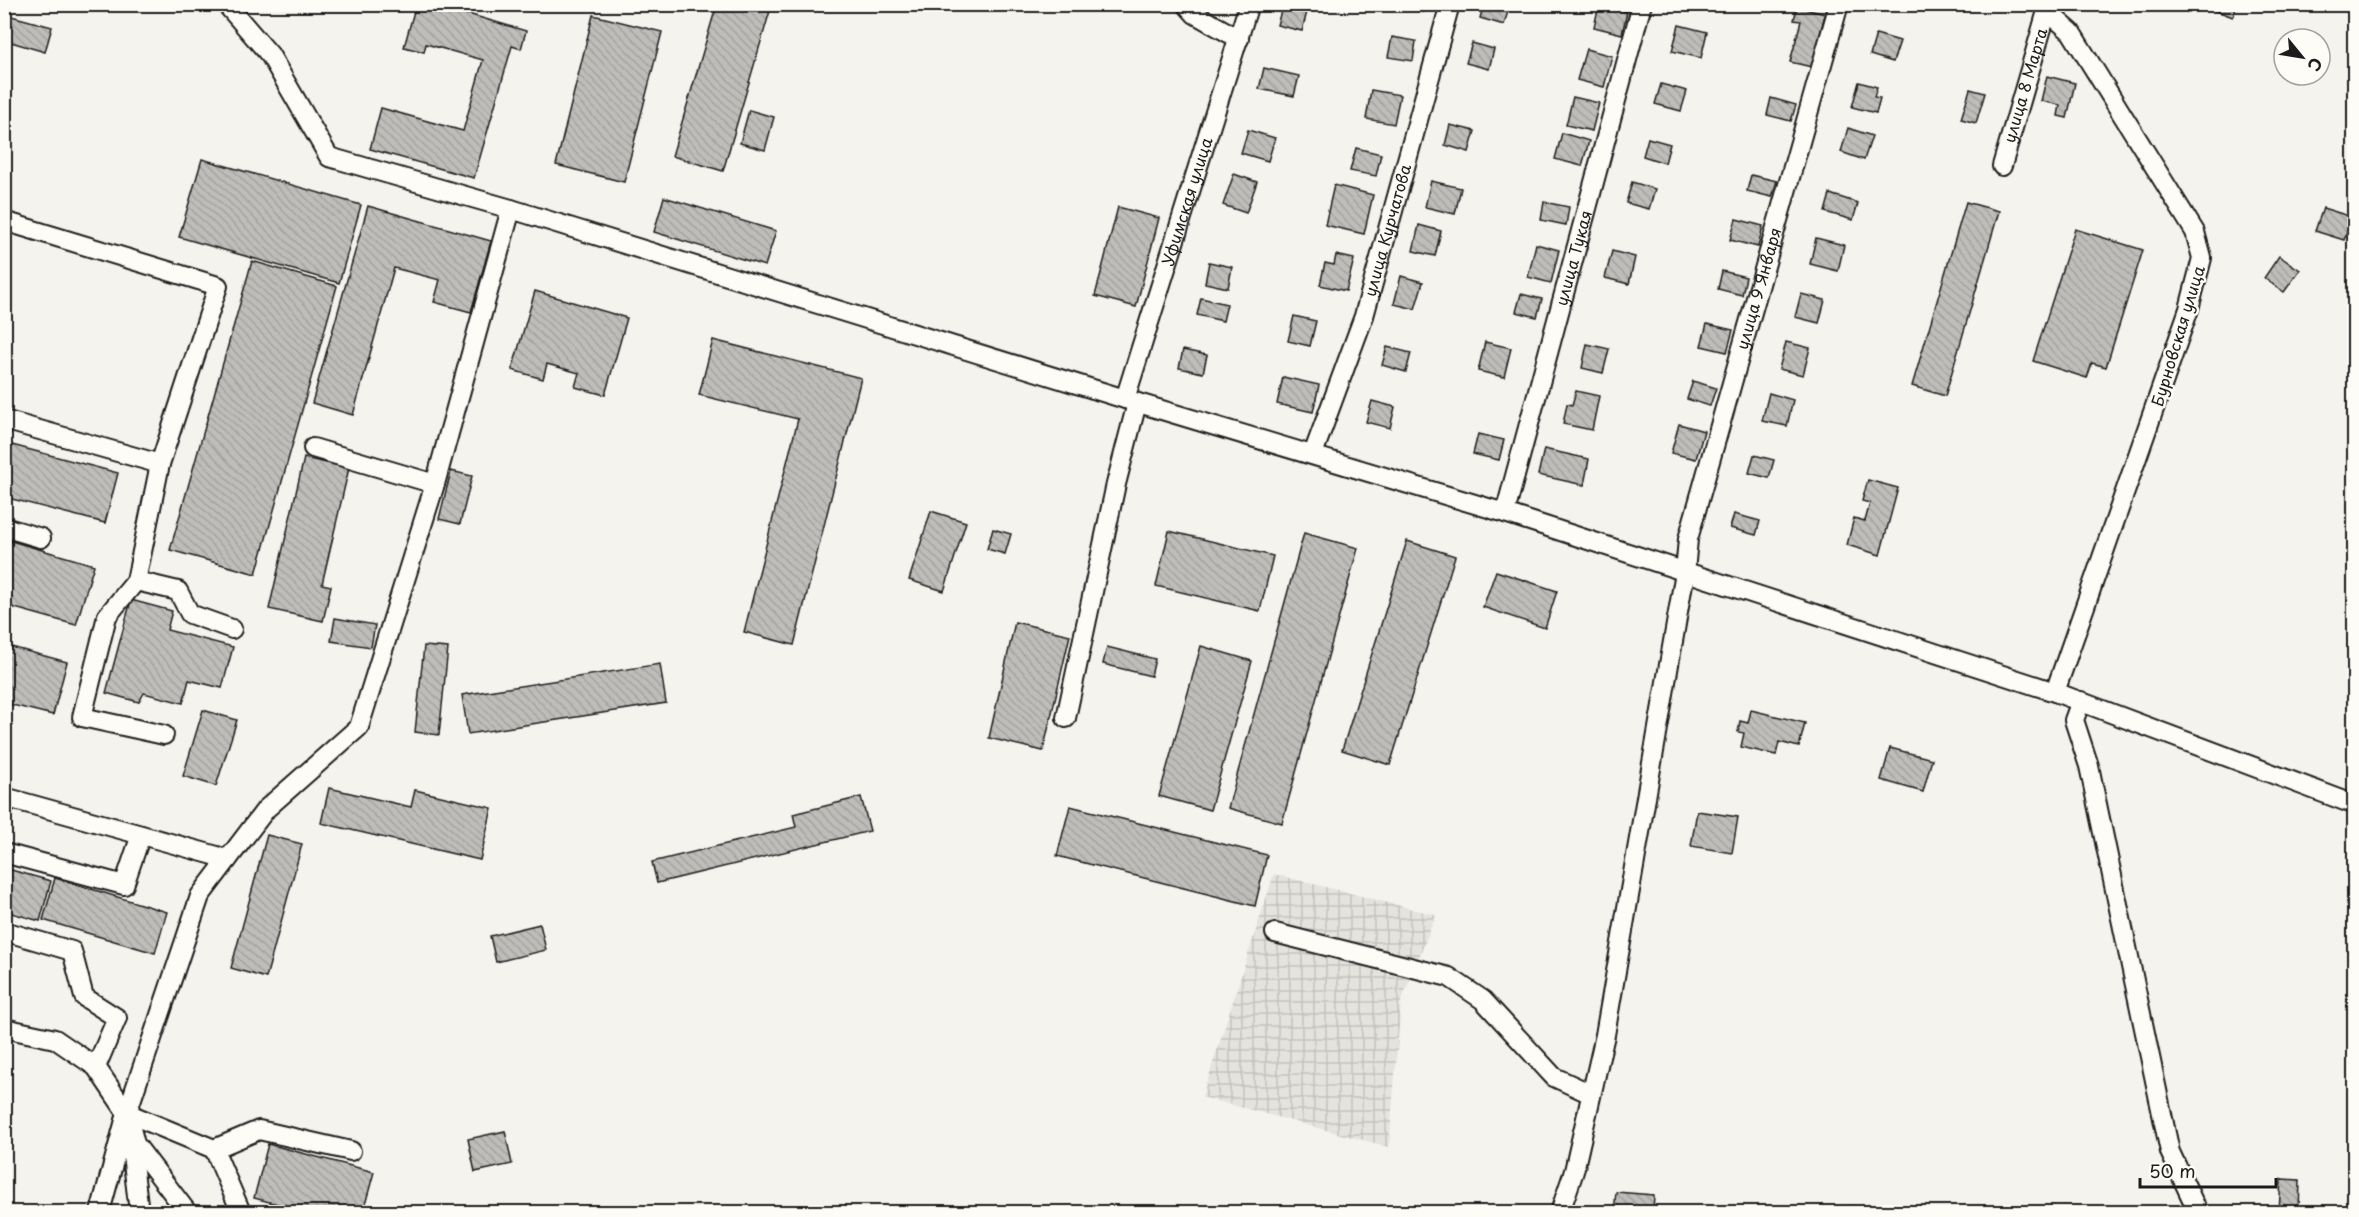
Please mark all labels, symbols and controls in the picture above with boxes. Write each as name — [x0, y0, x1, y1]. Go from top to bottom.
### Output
street label: улица 8 Марта — [1996, 25, 2053, 145]
north arrow — [2272, 27, 2332, 87]
text: С — [2302, 54, 2329, 76]
street label: Уфимская улица — [1155, 134, 1217, 268]
street label: улица Курчатова — [1357, 161, 1416, 299]
street label: улица Тукая — [1548, 207, 1597, 308]
street label: улица 9 Января — [1729, 225, 1786, 352]
street label: Бурновская улица — [2144, 262, 2210, 409]
scale bar — [2140, 1151, 2276, 1189]
text: 50 m — [2149, 1157, 2196, 1184]

